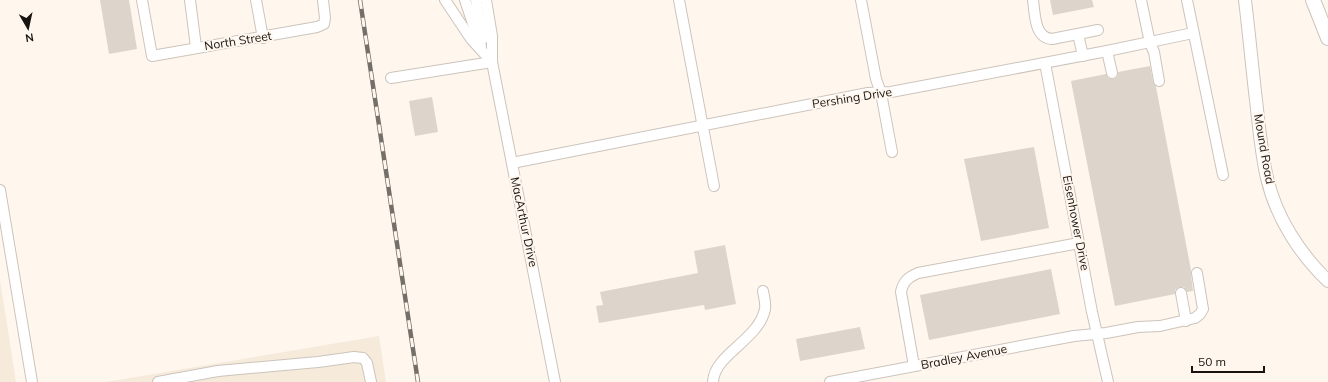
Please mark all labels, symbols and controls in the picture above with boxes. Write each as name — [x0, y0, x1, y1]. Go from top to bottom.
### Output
north arrow — [8, 8, 48, 48]
street label: North Street — [203, 28, 273, 53]
text: N — [24, 30, 35, 45]
street label: Pershing Drive — [811, 84, 893, 111]
street label: Mound Road — [1251, 113, 1278, 185]
street label: Eisenhower Drive — [1060, 174, 1093, 272]
street label: MacArthur Drive — [508, 176, 541, 268]
street label: Bradley Avenue — [920, 341, 1008, 372]
scale bar — [1192, 348, 1264, 374]
text: 50 m — [1198, 354, 1226, 369]

